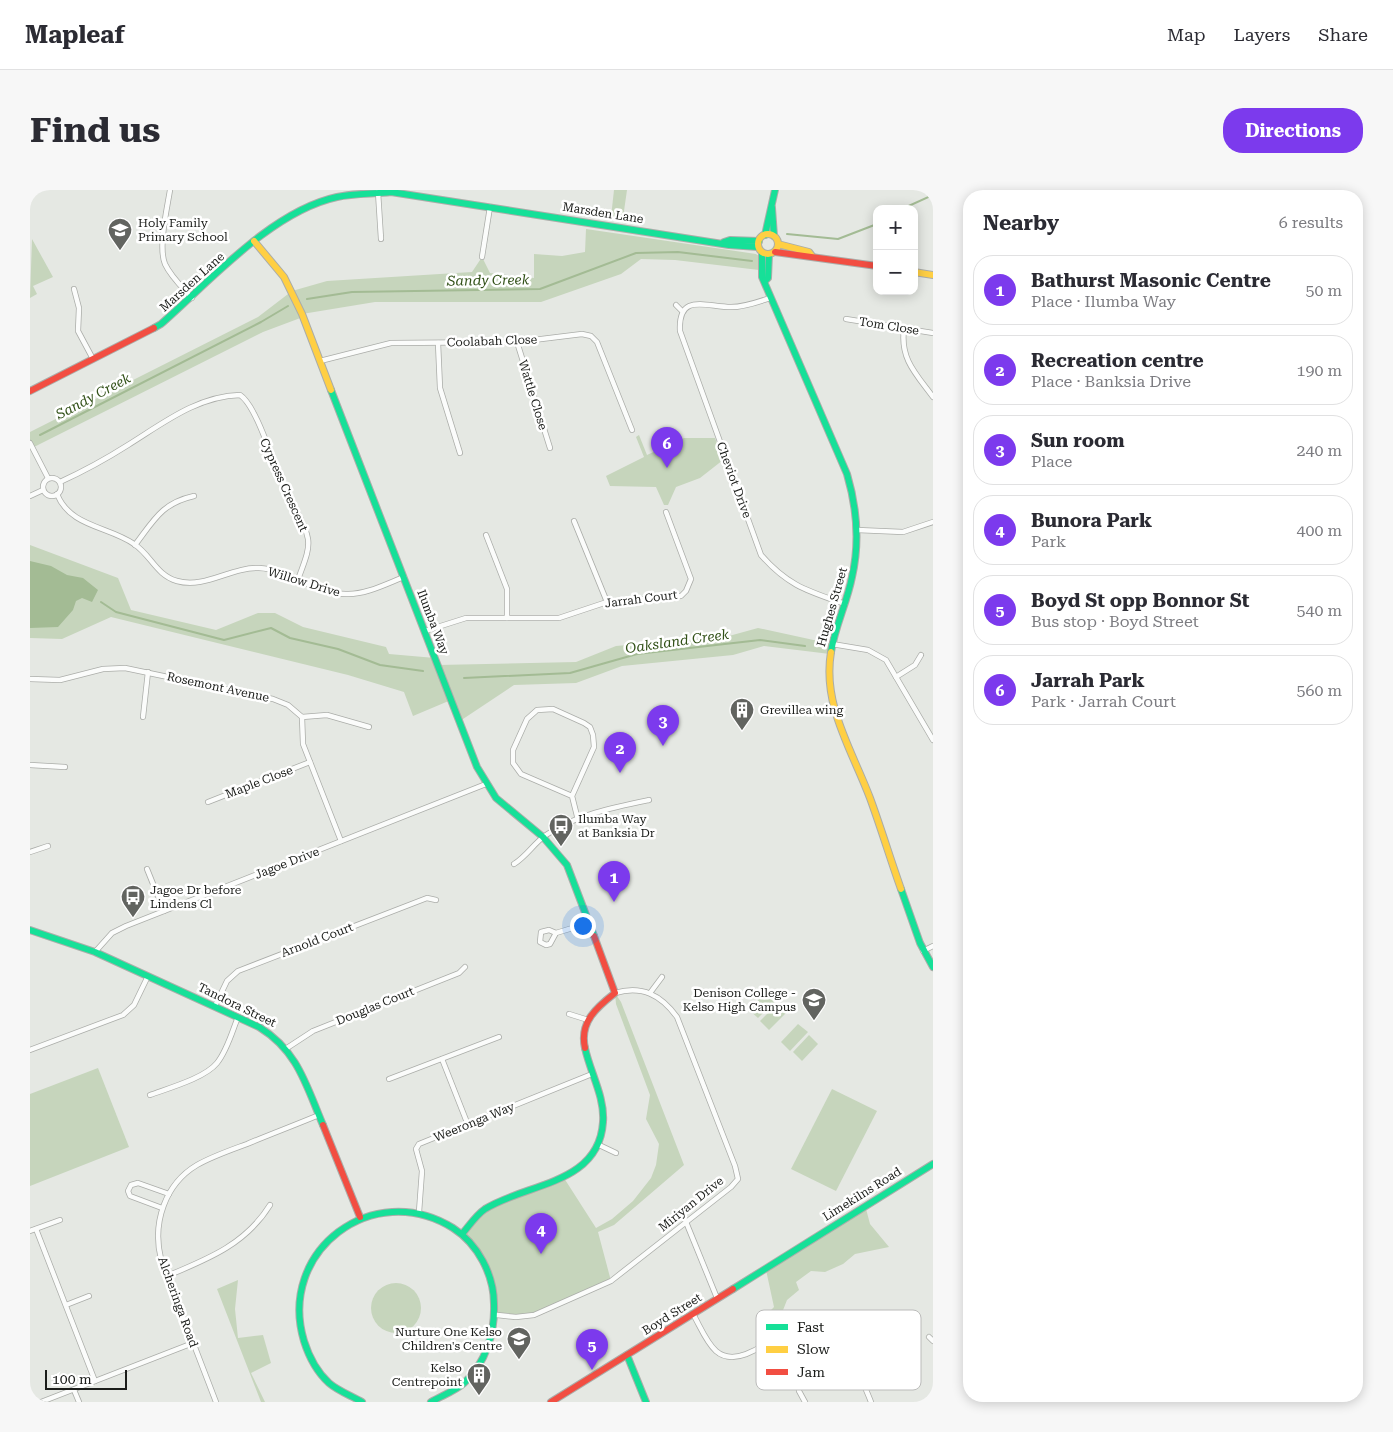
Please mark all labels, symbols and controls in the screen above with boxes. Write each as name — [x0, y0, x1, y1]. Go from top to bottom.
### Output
text: Mapleaf — [25, 21, 125, 49]
text: Map — [1167, 24, 1206, 45]
text: Layers — [1234, 24, 1290, 45]
text: Share — [1318, 24, 1368, 45]
button: Directions — [1223, 108, 1363, 153]
text: Find us — [30, 110, 160, 151]
street label: Marsden Lane — [561, 200, 645, 226]
map controls — [873, 205, 918, 295]
button: + — [873, 205, 918, 250]
text: Nearby — [983, 211, 1059, 235]
text: 6 results — [1279, 213, 1343, 232]
place label: Holy Family Primary School — [138, 216, 228, 244]
school or university icon: Holy Family Primary School — [107, 217, 133, 251]
street label: Marsden Lane — [157, 249, 227, 315]
button: − — [873, 250, 918, 295]
text: Bathurst Masonic Centre — [1031, 269, 1271, 292]
water label: Sandy Creek — [446, 271, 530, 289]
text: 1 — [996, 281, 1004, 300]
text: 50 m — [1305, 281, 1342, 300]
text: Place · Ilumba Way — [1031, 292, 1176, 311]
street label: Tom Close — [858, 314, 920, 338]
street label: Coolabah Close — [447, 332, 538, 350]
text: Recreation centre — [1031, 349, 1204, 372]
street label: Wattle Close — [516, 358, 550, 432]
text: 2 — [996, 361, 1004, 380]
text: 190 m — [1296, 361, 1342, 380]
water label: Sandy Creek — [52, 369, 133, 423]
text: Place · Banksia Drive — [1031, 372, 1191, 391]
pin: 6 — [651, 427, 683, 468]
text: Sun room — [1031, 429, 1125, 452]
street label: Cypress Crescent — [257, 436, 311, 534]
street label: Cheviot Drive — [714, 440, 754, 520]
text: 3 — [996, 441, 1004, 460]
text: 240 m — [1296, 441, 1342, 460]
text: Place — [1031, 452, 1072, 471]
text: Bunora Park — [1031, 509, 1152, 532]
text: 4 — [996, 521, 1004, 540]
text: 400 m — [1296, 521, 1342, 540]
text: Park — [1031, 532, 1066, 551]
street label: Willow Drive — [266, 564, 342, 600]
street label: Hughes Street — [814, 565, 850, 648]
street label: Ilumba Way — [414, 587, 452, 657]
street label: Jarrah Court — [604, 588, 679, 610]
text: Boyd St opp Bonnor St — [1031, 589, 1249, 612]
text: 5 — [996, 601, 1004, 620]
text: 540 m — [1296, 601, 1342, 620]
text: Bus stop · Boyd Street — [1031, 612, 1199, 631]
water label: Oaksland Creek — [624, 626, 730, 656]
street label: Rosemont Avenue — [166, 669, 271, 705]
text: Jarrah Park — [1031, 669, 1145, 692]
text: 6 — [996, 681, 1004, 700]
text: 560 m — [1296, 681, 1342, 700]
text: Park · Jarrah Court — [1031, 692, 1176, 711]
building icon: Grevillea wing — [729, 697, 755, 731]
place label: Grevillea wing — [760, 703, 843, 717]
pin: 3 — [647, 705, 679, 746]
pin: 2 — [604, 732, 636, 773]
street label: Maple Close — [223, 763, 295, 801]
place label: Ilumba Way at Banksia Dr — [578, 812, 655, 840]
bus stop icon: Ilumba Way at Banksia Dr — [548, 813, 574, 847]
street label: Jagoe Drive — [253, 844, 322, 882]
pin: 1 — [598, 861, 630, 902]
place label: Jagoe Dr before Lindens Cl — [150, 883, 242, 911]
bus stop icon: Jagoe Dr before Lindens Cl — [120, 884, 146, 918]
your location — [570, 913, 596, 939]
street label: Arnold Court — [279, 920, 355, 960]
street label: Tandora Street — [196, 980, 279, 1030]
street label: Douglas Court — [334, 984, 417, 1028]
place label: Denison College - Kelso High Campus — [683, 986, 796, 1014]
school or university icon: Denison College - Kelso High Campus — [801, 987, 827, 1021]
street label: Weeronga Way — [432, 1099, 517, 1145]
street label: Limekilns Road — [820, 1164, 904, 1224]
street label: Miriyan Drive — [656, 1173, 727, 1234]
pin: 4 — [525, 1213, 557, 1254]
street label: Alcheringa Road — [155, 1255, 201, 1350]
street label: Boyd Street — [640, 1290, 705, 1338]
legend — [756, 1310, 921, 1390]
text: Fast — [797, 1319, 824, 1335]
place label: Nurture One Kelso Children's Centre — [395, 1325, 502, 1353]
school or university icon: Nurture One Kelso Children's Centre — [506, 1326, 532, 1360]
pin: 5 — [576, 1329, 608, 1370]
text: Slow — [797, 1341, 830, 1357]
place label: Kelso Centrepoint — [392, 1361, 463, 1389]
building icon: Kelso Centrepoint — [466, 1362, 492, 1396]
text: Jam — [797, 1364, 825, 1380]
scale bar — [45, 1367, 128, 1390]
text: 100 m — [52, 1371, 92, 1387]

